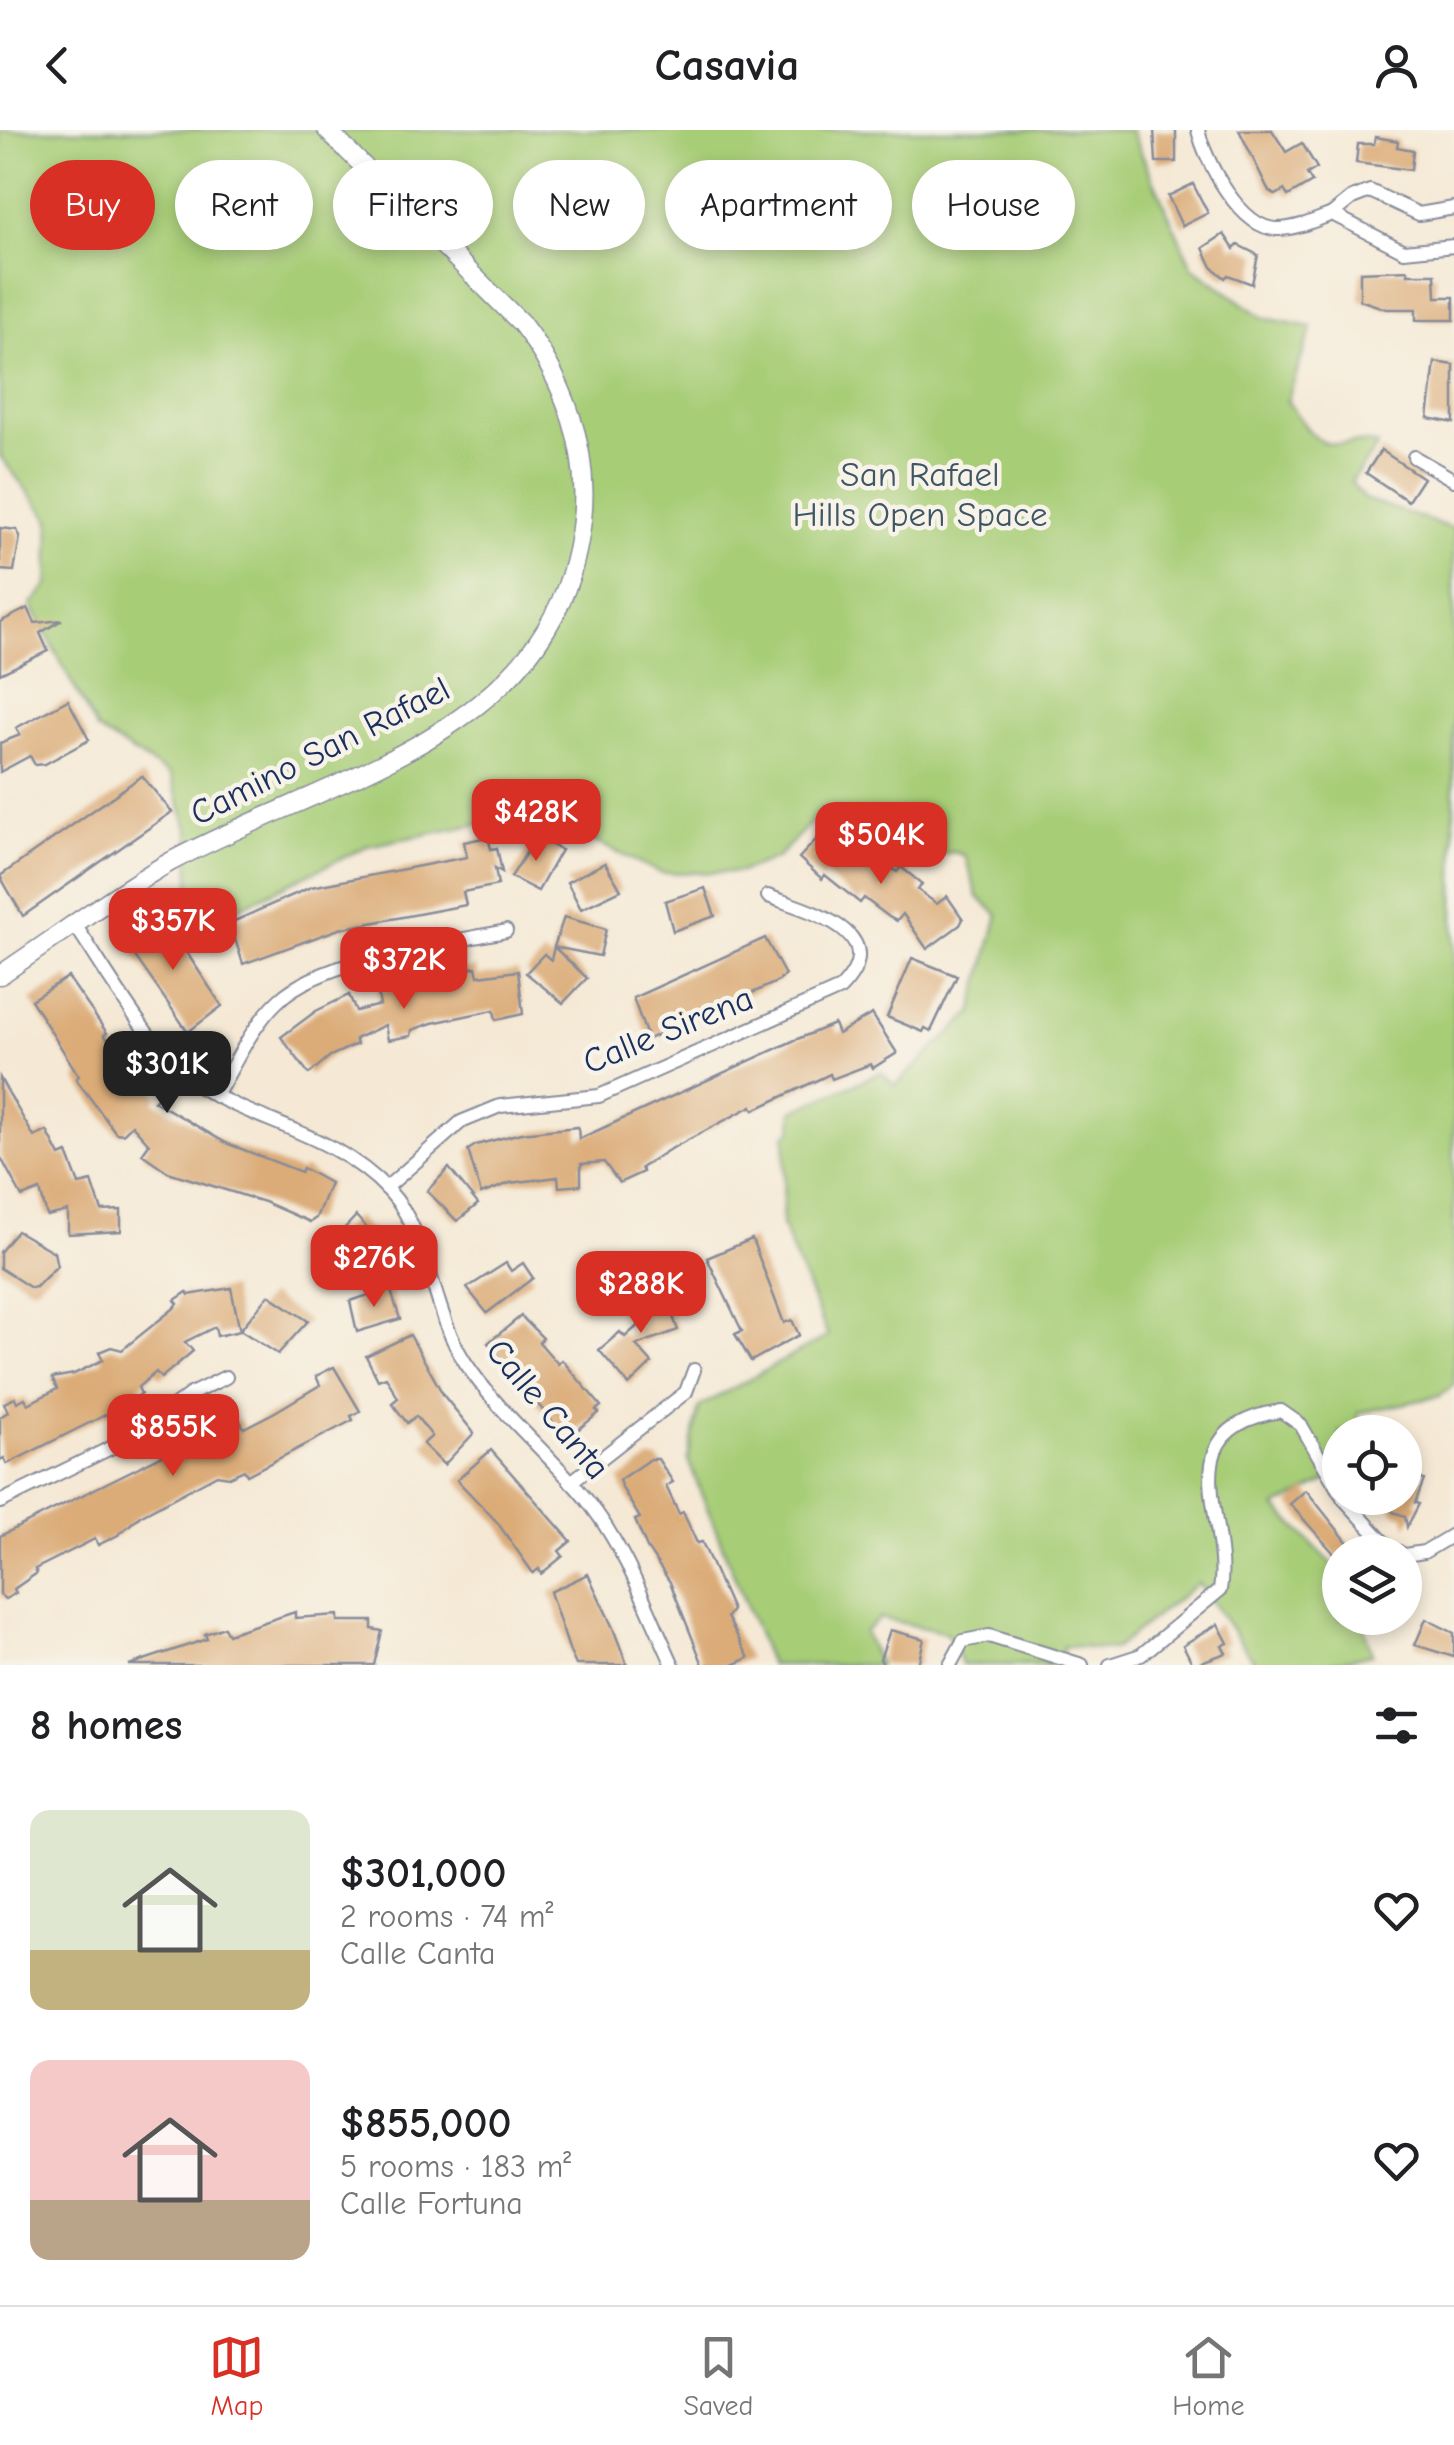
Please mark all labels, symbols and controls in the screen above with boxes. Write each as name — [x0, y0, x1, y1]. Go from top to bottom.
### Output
icon: back — [30, 38, 85, 93]
icon: person — [1369, 38, 1424, 93]
text: Casavia — [655, 39, 799, 91]
chip: Buy — [30, 160, 155, 250]
chip: Rent — [175, 160, 313, 250]
chip: Filters — [333, 160, 493, 250]
chip: New — [513, 160, 645, 250]
chip: Apartment — [665, 160, 892, 250]
chip: House — [912, 160, 1075, 250]
park label: San Rafael Hills Open Space — [793, 454, 1047, 535]
street label: Camino San Rafael — [184, 668, 456, 834]
pin: $428K — [466, 779, 606, 864]
text: $428K — [494, 793, 578, 830]
pin: $504K — [811, 802, 951, 887]
text: $504K — [837, 816, 925, 853]
pin: $357K — [103, 888, 243, 973]
text: $357K — [131, 902, 215, 939]
pin: $372K — [334, 927, 474, 1012]
text: $372K — [362, 941, 446, 978]
street label: Calle Sirena — [577, 977, 759, 1083]
pin: $301K — [97, 1031, 237, 1116]
text: $301K — [125, 1045, 209, 1082]
pin: $276K — [304, 1225, 444, 1310]
text: $276K — [333, 1239, 415, 1276]
pin: $288K — [571, 1251, 711, 1336]
text: $288K — [598, 1265, 684, 1302]
street label: Calle Canta — [478, 1331, 618, 1487]
pin: $855K — [103, 1394, 243, 1479]
text: $855K — [129, 1408, 217, 1445]
map controls — [1322, 1415, 1422, 1635]
button: locate — [1322, 1415, 1422, 1515]
button: layers — [1322, 1535, 1422, 1635]
icon: filters — [1369, 1698, 1424, 1753]
text: 8 homes — [30, 1701, 182, 1750]
text: $301,000 — [340, 1849, 507, 1898]
icon: home — [110, 1850, 230, 1970]
icon: heart — [1369, 1883, 1424, 1938]
text: 2 rooms · 74 m² — [340, 1898, 553, 1935]
text: Calle Canta — [340, 1935, 496, 1972]
text: $855,000 — [340, 2099, 512, 2148]
icon: home — [110, 2100, 230, 2220]
icon: heart — [1369, 2133, 1424, 2188]
text: 5 rooms · 183 m² — [340, 2148, 571, 2185]
text: Calle Fortuna — [340, 2185, 523, 2222]
tab: Map — [209, 2330, 264, 2422]
tab: Saved — [683, 2330, 753, 2422]
tab: Home — [1172, 2330, 1245, 2422]

